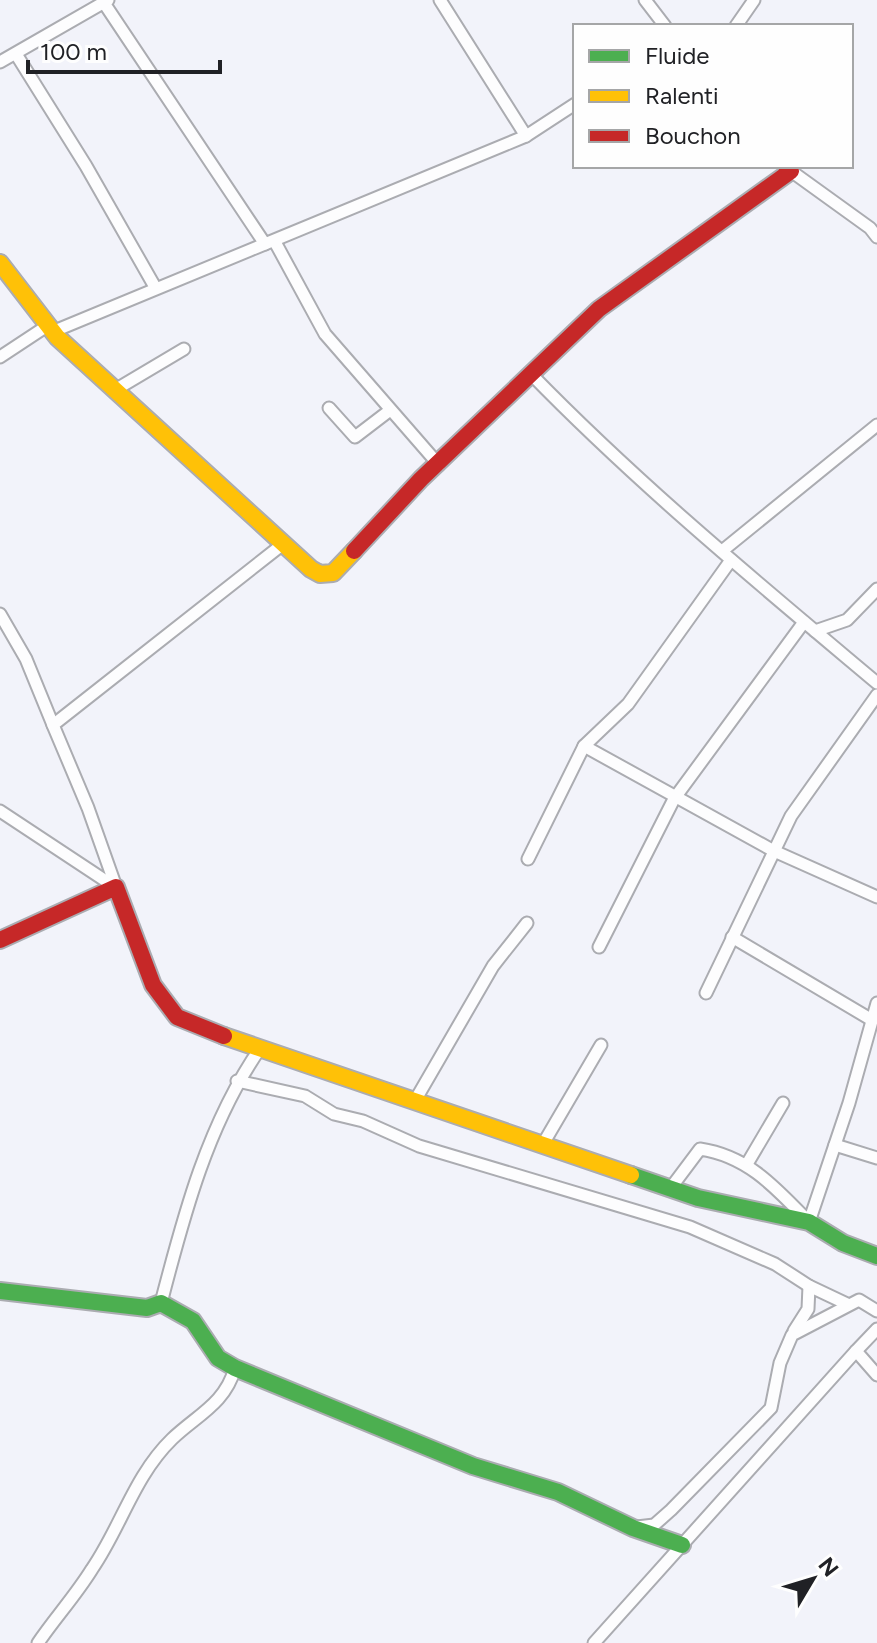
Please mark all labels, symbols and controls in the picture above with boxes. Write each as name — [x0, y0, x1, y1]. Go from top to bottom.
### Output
scale bar — [28, 24, 220, 74]
legend — [573, 24, 853, 168]
text: 100 m — [40, 37, 107, 66]
text: Fluide — [645, 41, 709, 70]
text: Ralenti — [645, 81, 719, 110]
text: Bouchon — [645, 121, 741, 150]
north arrow — [773, 1539, 853, 1619]
text: N — [812, 1552, 844, 1582]

